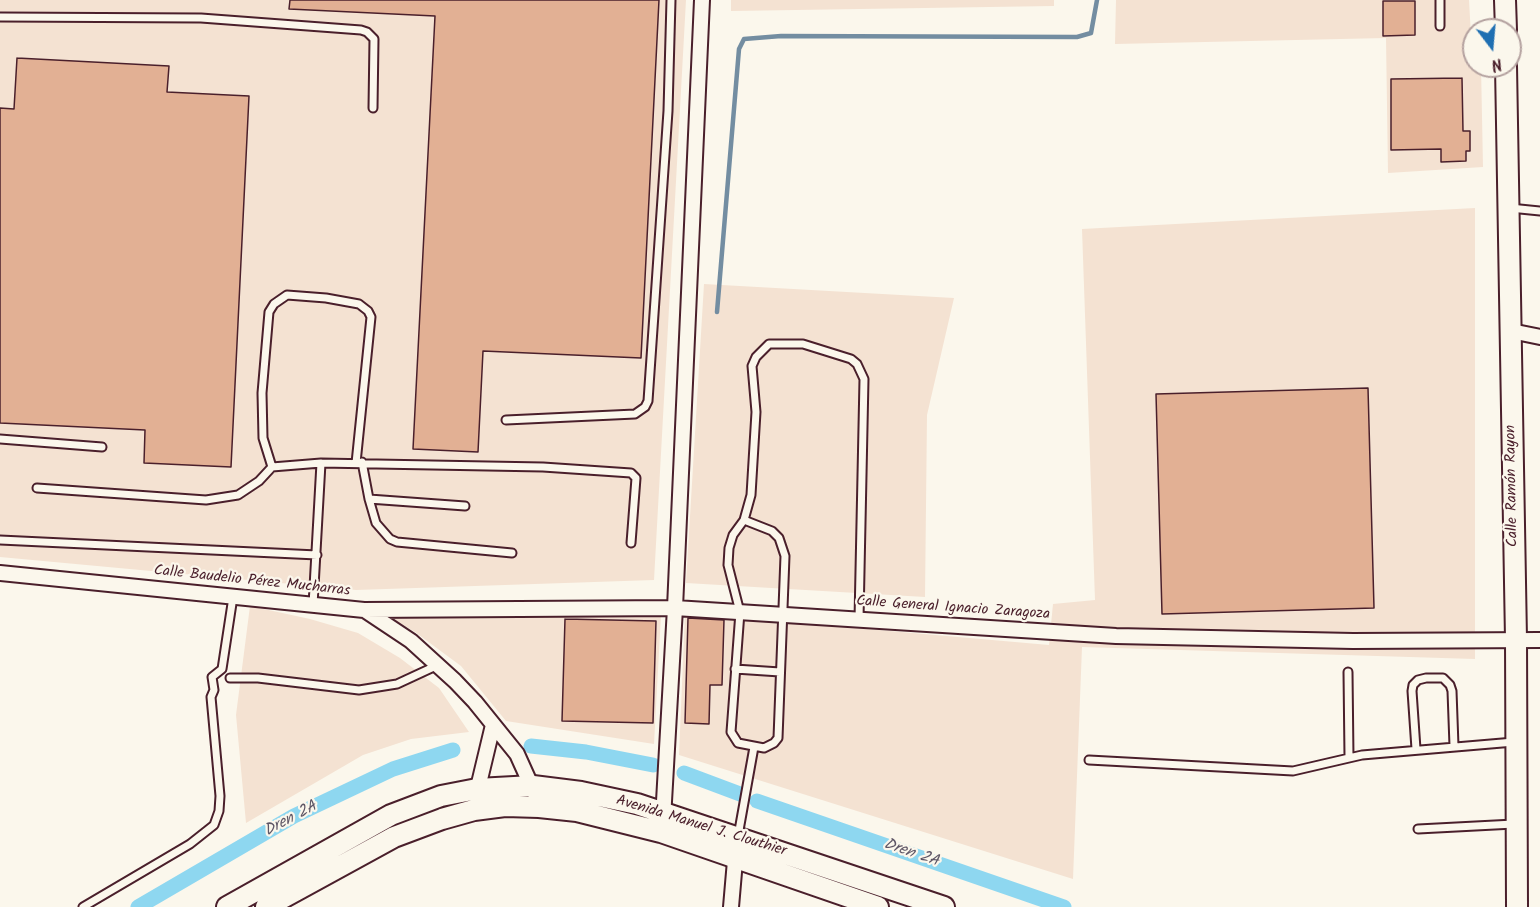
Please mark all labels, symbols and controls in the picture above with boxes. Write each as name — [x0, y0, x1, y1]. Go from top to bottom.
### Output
north arrow — [1462, 18, 1522, 78]
text: N — [1488, 50, 1505, 77]
street label: Calle Ramón Rayon — [1503, 425, 1523, 547]
street label: Calle Baudelio Pérez Mucharras — [153, 563, 351, 601]
street label: Calle General Ignacio Zaragoza — [855, 593, 1051, 625]
street label: Avenida Manuel J. Clouthier — [614, 792, 788, 862]
water label: Dren 2A — [261, 798, 321, 842]
water label: Dren 2A — [881, 836, 941, 872]

